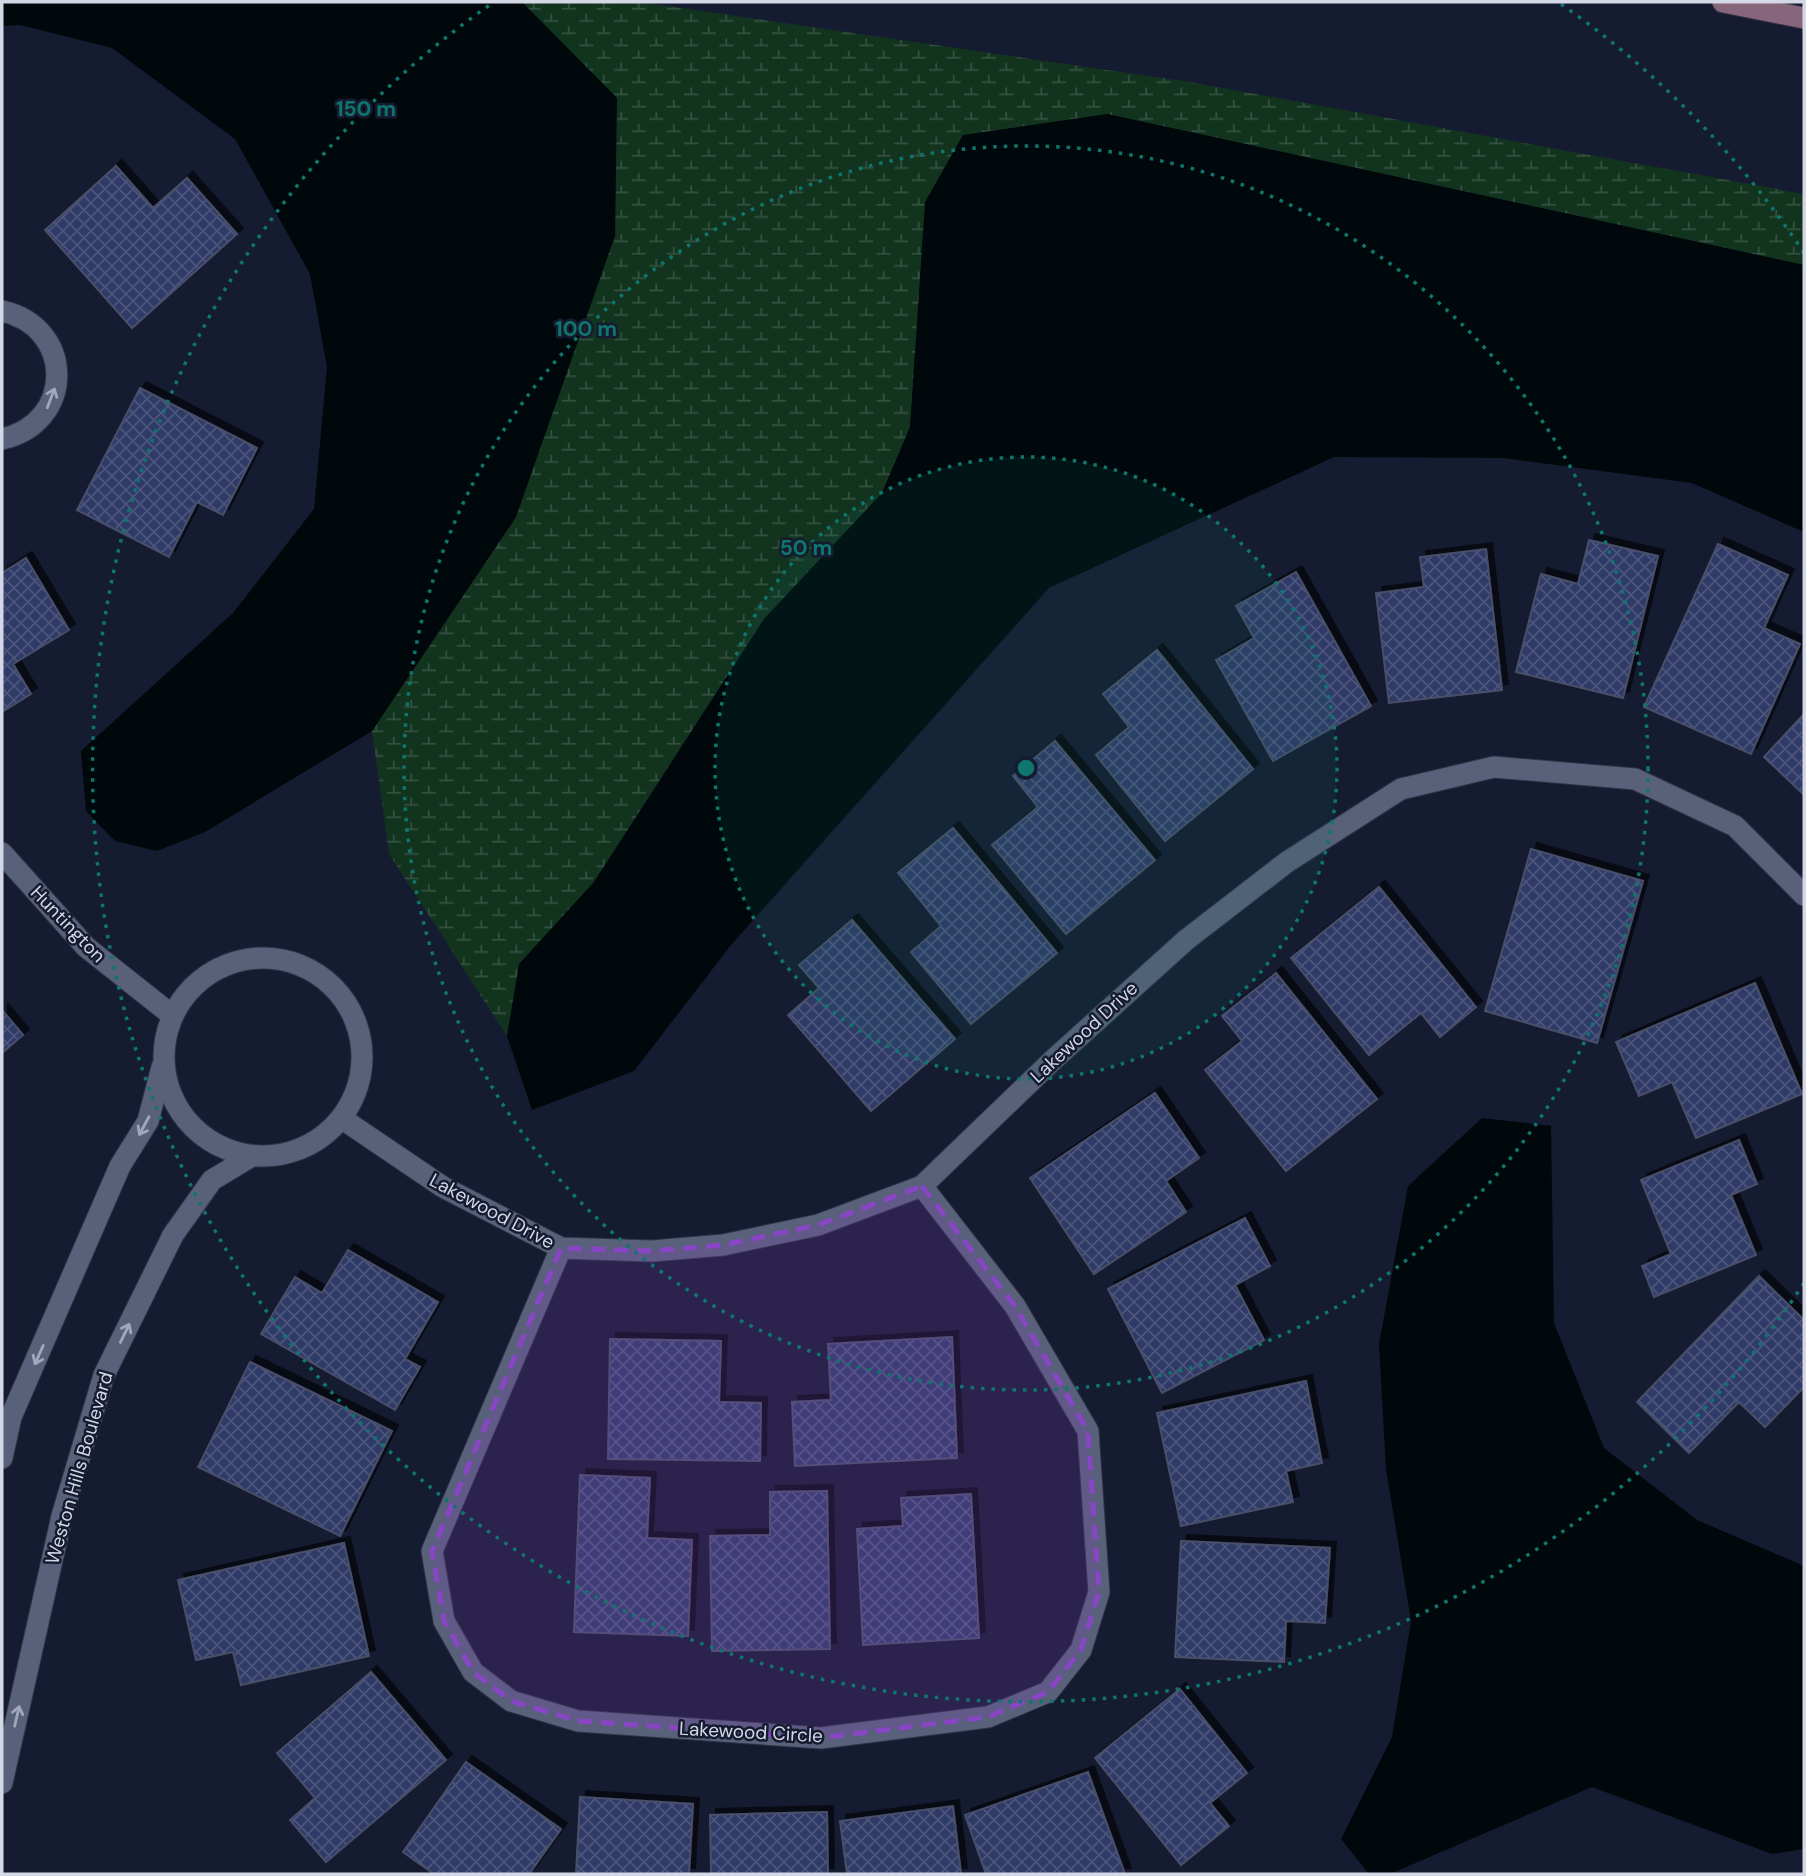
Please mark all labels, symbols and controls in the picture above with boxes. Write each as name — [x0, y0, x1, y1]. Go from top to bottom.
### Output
text: 150 m — [336, 95, 396, 123]
text: 100 m — [555, 315, 617, 343]
one-way arrow — [46, 388, 58, 409]
text: 50 m — [780, 534, 832, 562]
centre of rings — [1014, 756, 1038, 780]
street label: Huntington — [25, 880, 111, 968]
street label: Lakewood Drive — [1025, 976, 1143, 1088]
one-way arrow — [136, 1115, 150, 1136]
street label: Lakewood Drive — [425, 1167, 559, 1255]
one-way arrow — [118, 1323, 132, 1344]
one-way arrow — [32, 1344, 45, 1365]
street label: Weston Hills Boulevard — [40, 1369, 118, 1567]
one-way arrow — [10, 1705, 24, 1728]
street label: Lakewood Circle — [678, 1716, 824, 1748]

